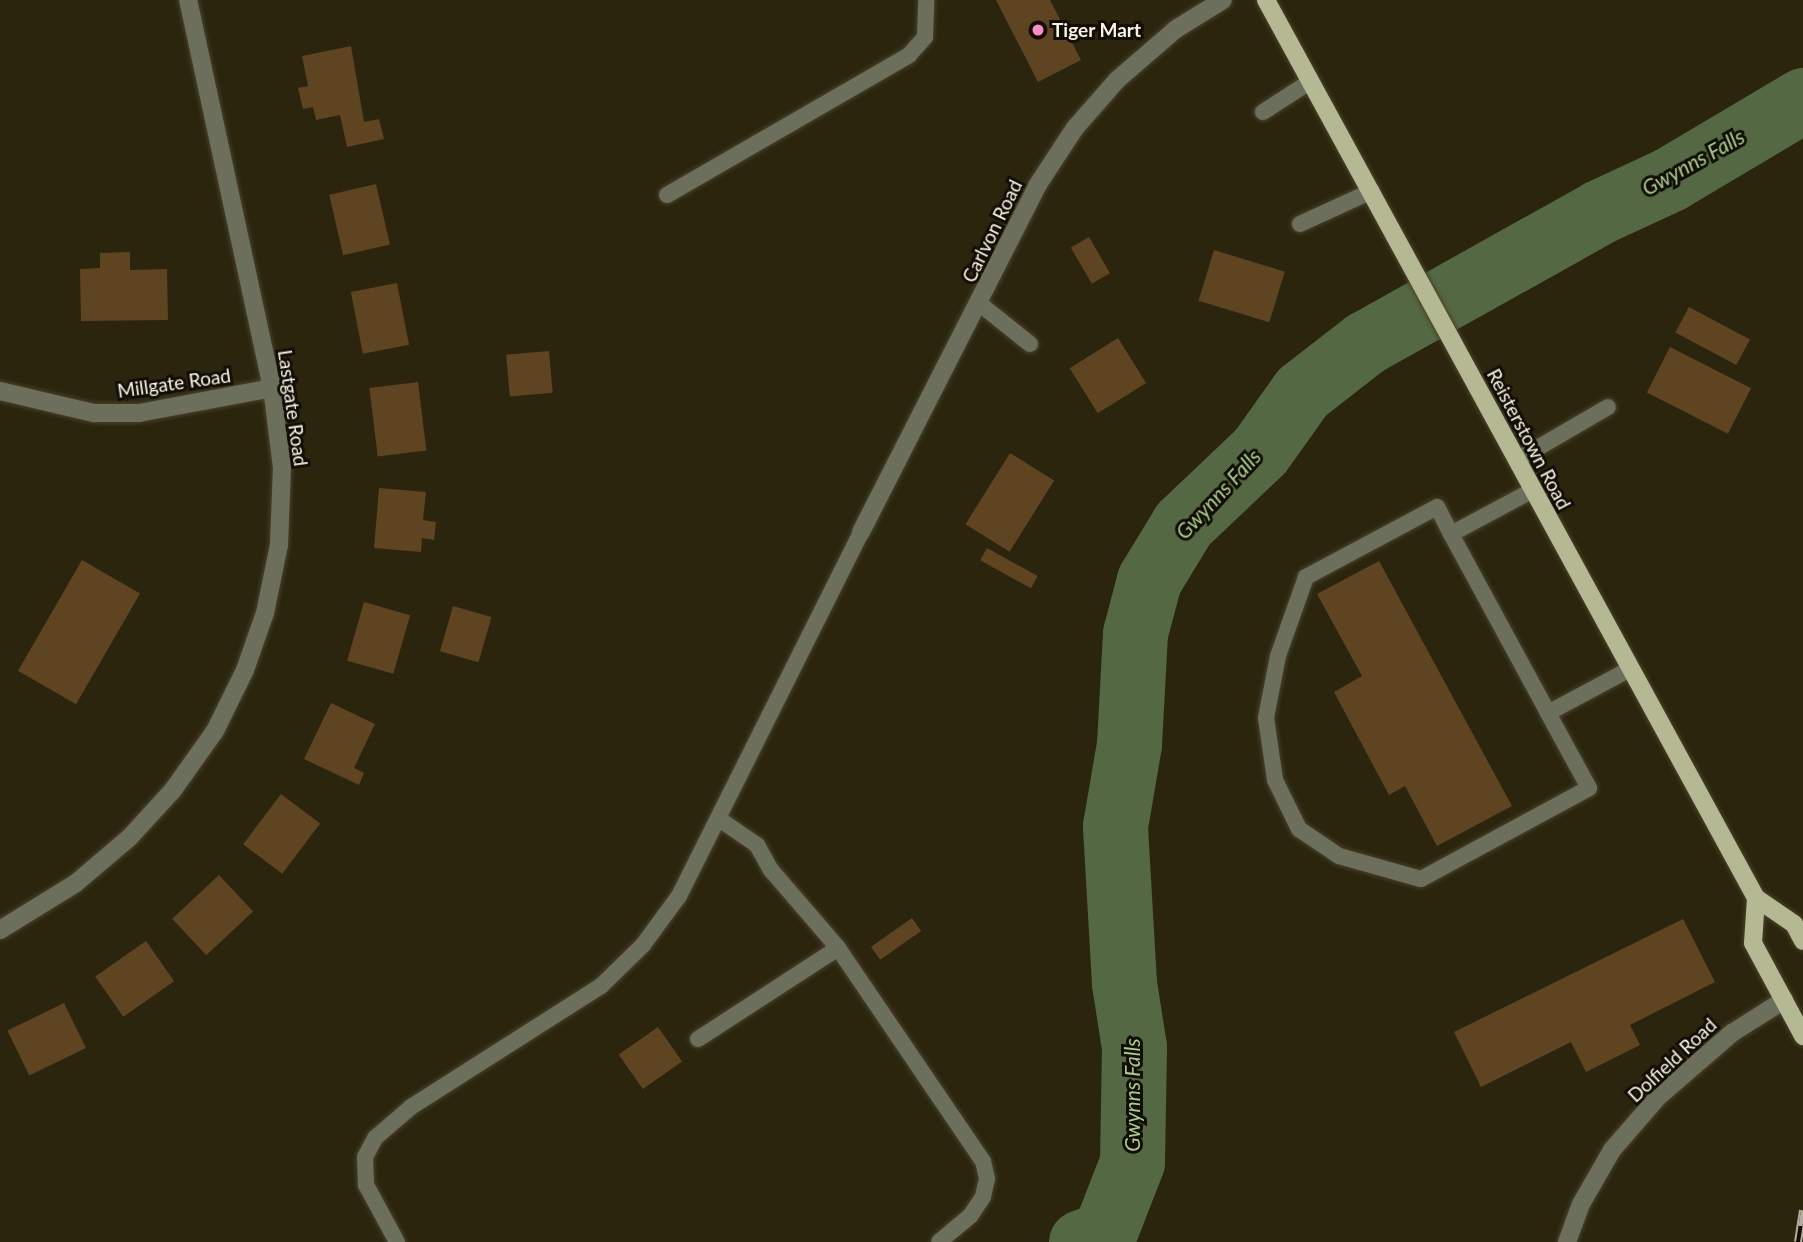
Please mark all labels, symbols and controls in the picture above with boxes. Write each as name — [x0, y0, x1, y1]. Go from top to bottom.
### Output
place label: Tiger Mart — [1052, 19, 1141, 41]
marker: Tiger Mart — [1030, 22, 1046, 38]
water label: Gwynns Falls — [1637, 124, 1749, 200]
street label: Carlvon Road — [957, 176, 1027, 286]
street label: Lastgate Road — [274, 348, 312, 468]
street label: Millgate Road — [116, 364, 232, 402]
street label: Reisterstown Road — [1482, 365, 1576, 513]
water label: Gwynns Falls — [1170, 444, 1266, 544]
street label: Dolfield Road — [1623, 1013, 1721, 1107]
water label: Gwynns Falls — [1119, 1038, 1145, 1152]

